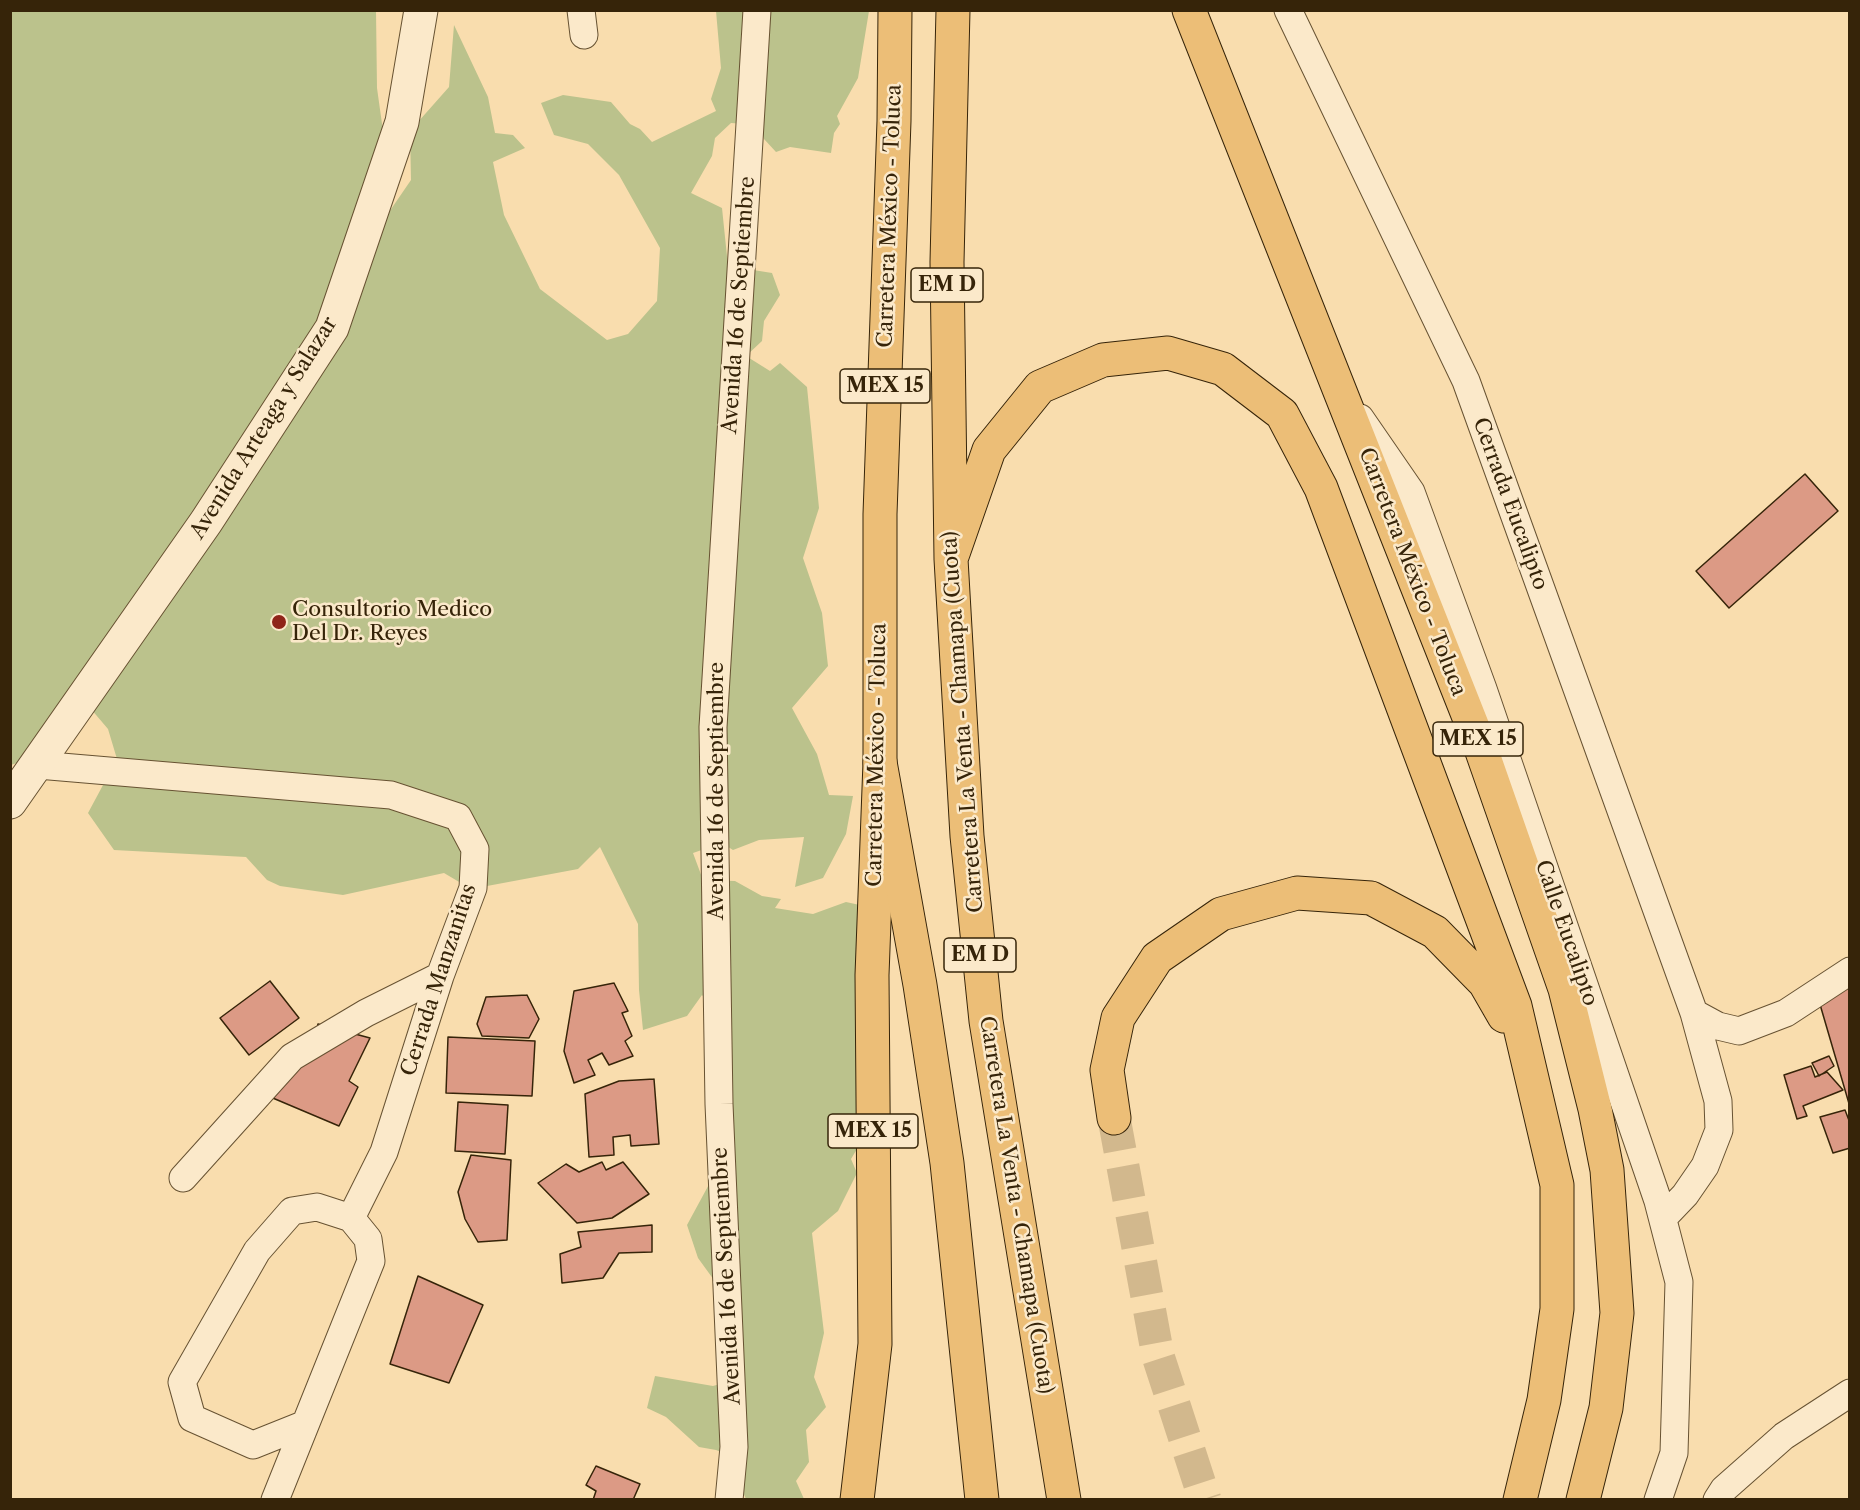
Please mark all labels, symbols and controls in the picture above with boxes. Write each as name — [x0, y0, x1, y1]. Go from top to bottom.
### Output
street label: Carretera México - Toluca — [873, 84, 907, 348]
street label: Avenida 16 de Septiembre — [717, 175, 761, 435]
road number: EM D — [911, 268, 983, 302]
street label: Avenida Arteaga y Salazar — [185, 312, 343, 544]
road number: MEX 15 — [840, 369, 930, 403]
street label: Cerrada Eucalipto — [1467, 414, 1553, 594]
street label: Carretera México - Toluca — [1353, 444, 1471, 700]
street label: Carretera La Venta - Chamapa (Cuota) — [937, 531, 989, 913]
place label: Consultorio Medico Del Dr. Reyes — [292, 597, 492, 647]
marker: Consultorio Medico Del Dr. Reyes — [270, 613, 288, 631]
street label: Carretera México - Toluca — [862, 623, 892, 887]
street label: Avenida 16 de Septiembre — [704, 662, 730, 920]
road number: MEX 15 — [1433, 722, 1523, 756]
street label: Calle Eucalipto — [1529, 857, 1603, 1009]
street label: Cerrada Manzanitas — [396, 881, 482, 1079]
road number: EM D — [944, 938, 1016, 972]
street label: Carretera La Venta - Chamapa (Cuota) — [974, 1014, 1058, 1396]
road number: MEX 15 — [828, 1114, 918, 1148]
street label: Avenida 16 de Septiembre — [708, 1146, 746, 1406]

